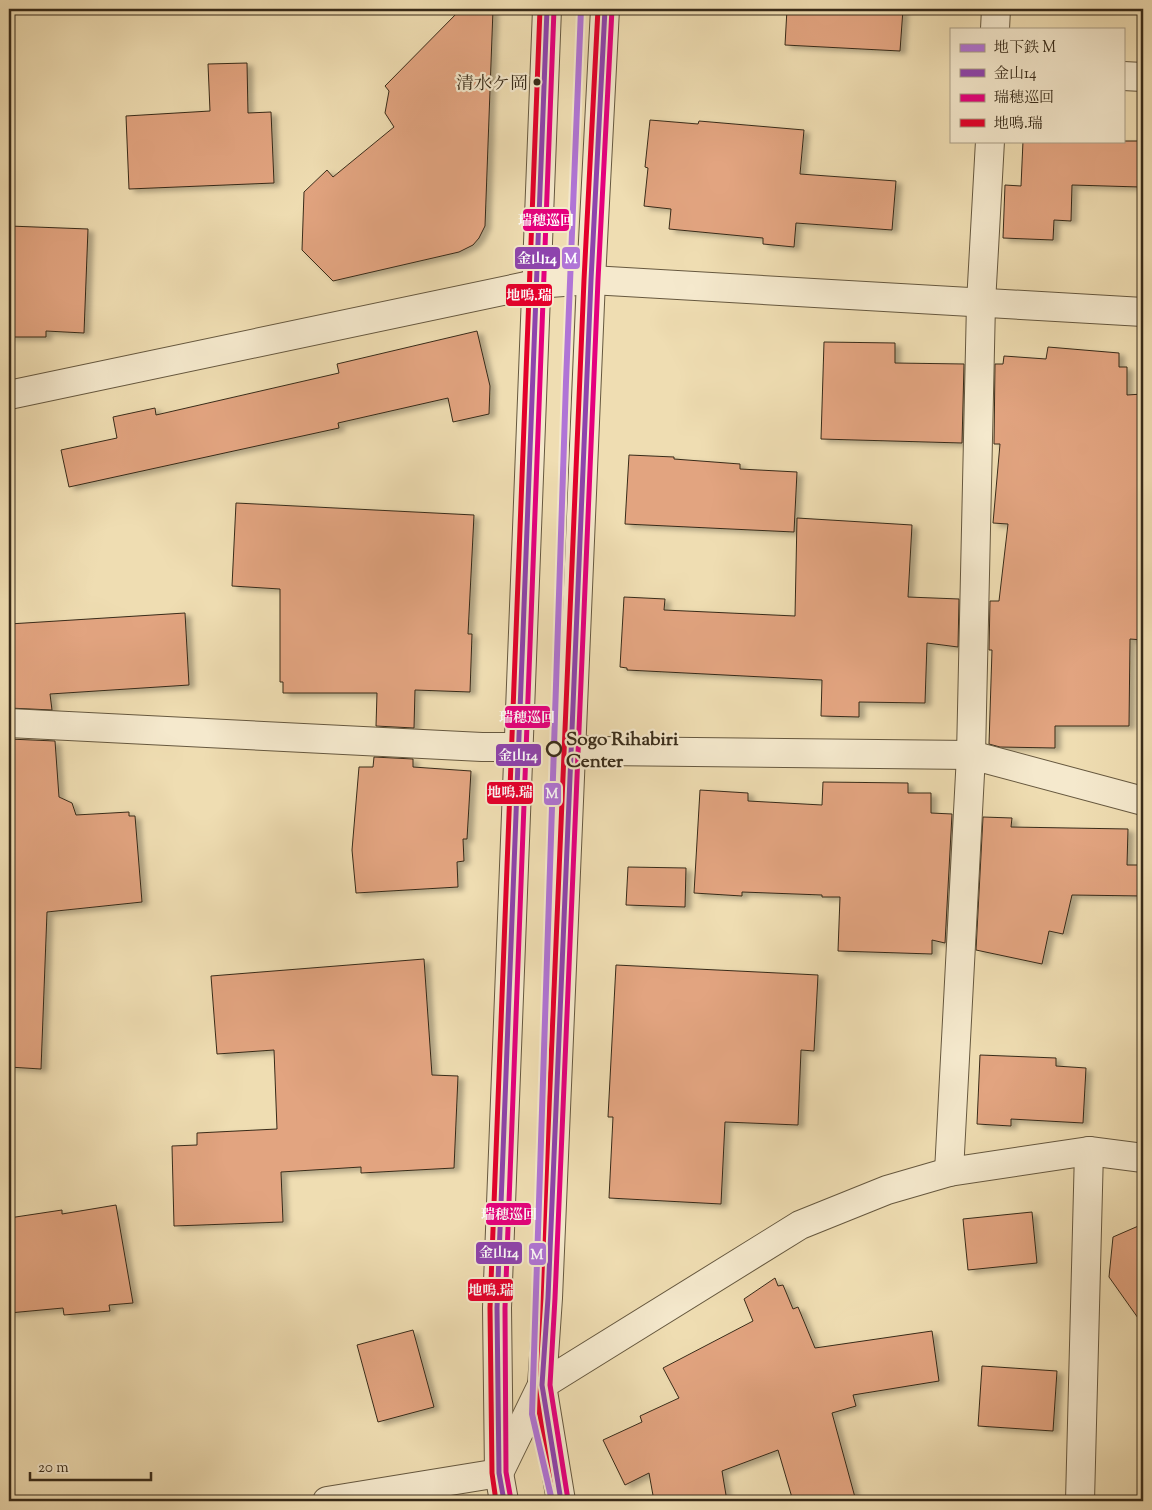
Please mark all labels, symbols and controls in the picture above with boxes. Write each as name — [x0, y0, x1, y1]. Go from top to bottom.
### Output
legend — [950, 28, 1124, 142]
text: 地下鉄 M — [994, 38, 1056, 59]
text: 金山14 — [994, 64, 1037, 85]
place label: 清水ケ岡 — [456, 72, 528, 98]
marker: 清水ケ岡 — [532, 77, 542, 87]
text: 瑞穂巡回 — [994, 88, 1054, 109]
text: 地鳴.瑞 — [994, 114, 1043, 135]
line badge: 瑞穂巡回 — [522, 208, 570, 232]
text: 瑞穂巡回 — [518, 212, 574, 232]
line badge: 金山14 — [514, 246, 561, 270]
line badge: M — [561, 246, 581, 270]
text: 金山14 — [517, 250, 557, 270]
text: M — [565, 250, 578, 270]
line badge: 地鳴.瑞 — [505, 283, 553, 307]
text: 地鳴.瑞 — [506, 287, 552, 307]
line badge: 瑞穂巡回 — [504, 705, 551, 729]
text: 瑞穂巡回 — [499, 709, 555, 729]
place label: Sogo Rihabiri Center — [566, 727, 679, 776]
marker: Sogo Rihabiri Center — [546, 741, 562, 757]
line badge: 金山14 — [495, 743, 542, 767]
text: 金山14 — [498, 747, 538, 767]
line badge: 地鳴.瑞 — [486, 781, 534, 805]
line badge: M — [543, 782, 562, 806]
text: 地鳴.瑞 — [487, 784, 533, 804]
text: M — [546, 785, 559, 805]
line badge: 瑞穂巡回 — [485, 1202, 532, 1226]
text: 瑞穂巡回 — [481, 1206, 537, 1226]
line badge: 金山14 — [475, 1241, 523, 1265]
line badge: M — [528, 1242, 547, 1266]
text: 金山14 — [479, 1244, 519, 1264]
text: M — [531, 1246, 544, 1266]
line badge: 地鳴.瑞 — [467, 1278, 514, 1302]
text: 地鳴.瑞 — [468, 1282, 514, 1302]
scale bar — [30, 1450, 151, 1482]
text: 20 m — [38, 1458, 69, 1479]

